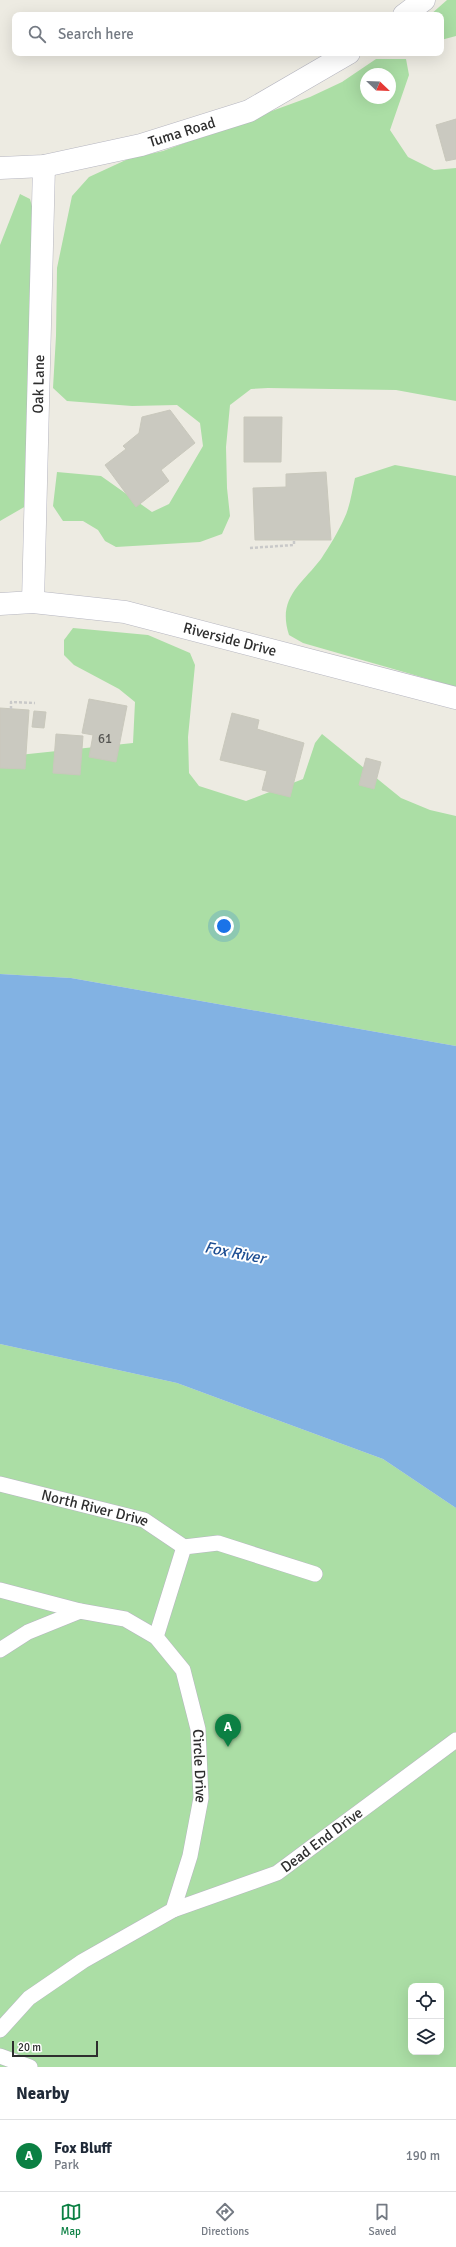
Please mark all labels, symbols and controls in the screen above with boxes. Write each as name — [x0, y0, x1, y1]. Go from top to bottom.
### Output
search box — [12, 12, 444, 56]
icon: search — [26, 23, 48, 45]
text: Search here — [58, 25, 134, 43]
north arrow — [360, 68, 396, 104]
street label: Tuma Road — [146, 113, 218, 151]
street label: Oak Lane — [29, 354, 48, 414]
street label: Riverside Drive — [181, 619, 278, 660]
house number: 61 — [98, 731, 112, 747]
your location — [214, 916, 234, 936]
water label: Fox River — [203, 1237, 269, 1269]
street label: North River Drive — [39, 1486, 153, 1530]
pin: A — [215, 1714, 241, 1747]
street label: Circle Drive — [189, 1729, 210, 1805]
street label: Dead End Drive — [277, 1803, 366, 1876]
map controls — [408, 1983, 444, 2055]
button: locate — [408, 1983, 444, 2019]
button: layers — [408, 2019, 444, 2055]
scale bar — [12, 2039, 98, 2058]
text: 20 m — [18, 2041, 41, 2054]
text: Nearby — [16, 2083, 69, 2104]
text: Fox Bluff — [54, 2139, 112, 2157]
text: A — [25, 2148, 33, 2164]
text: 190 m — [406, 2148, 440, 2164]
text: Park — [54, 2157, 79, 2173]
tab: Map — [60, 2201, 82, 2238]
tab: Directions — [201, 2201, 249, 2238]
tab: Saved — [369, 2201, 396, 2238]

